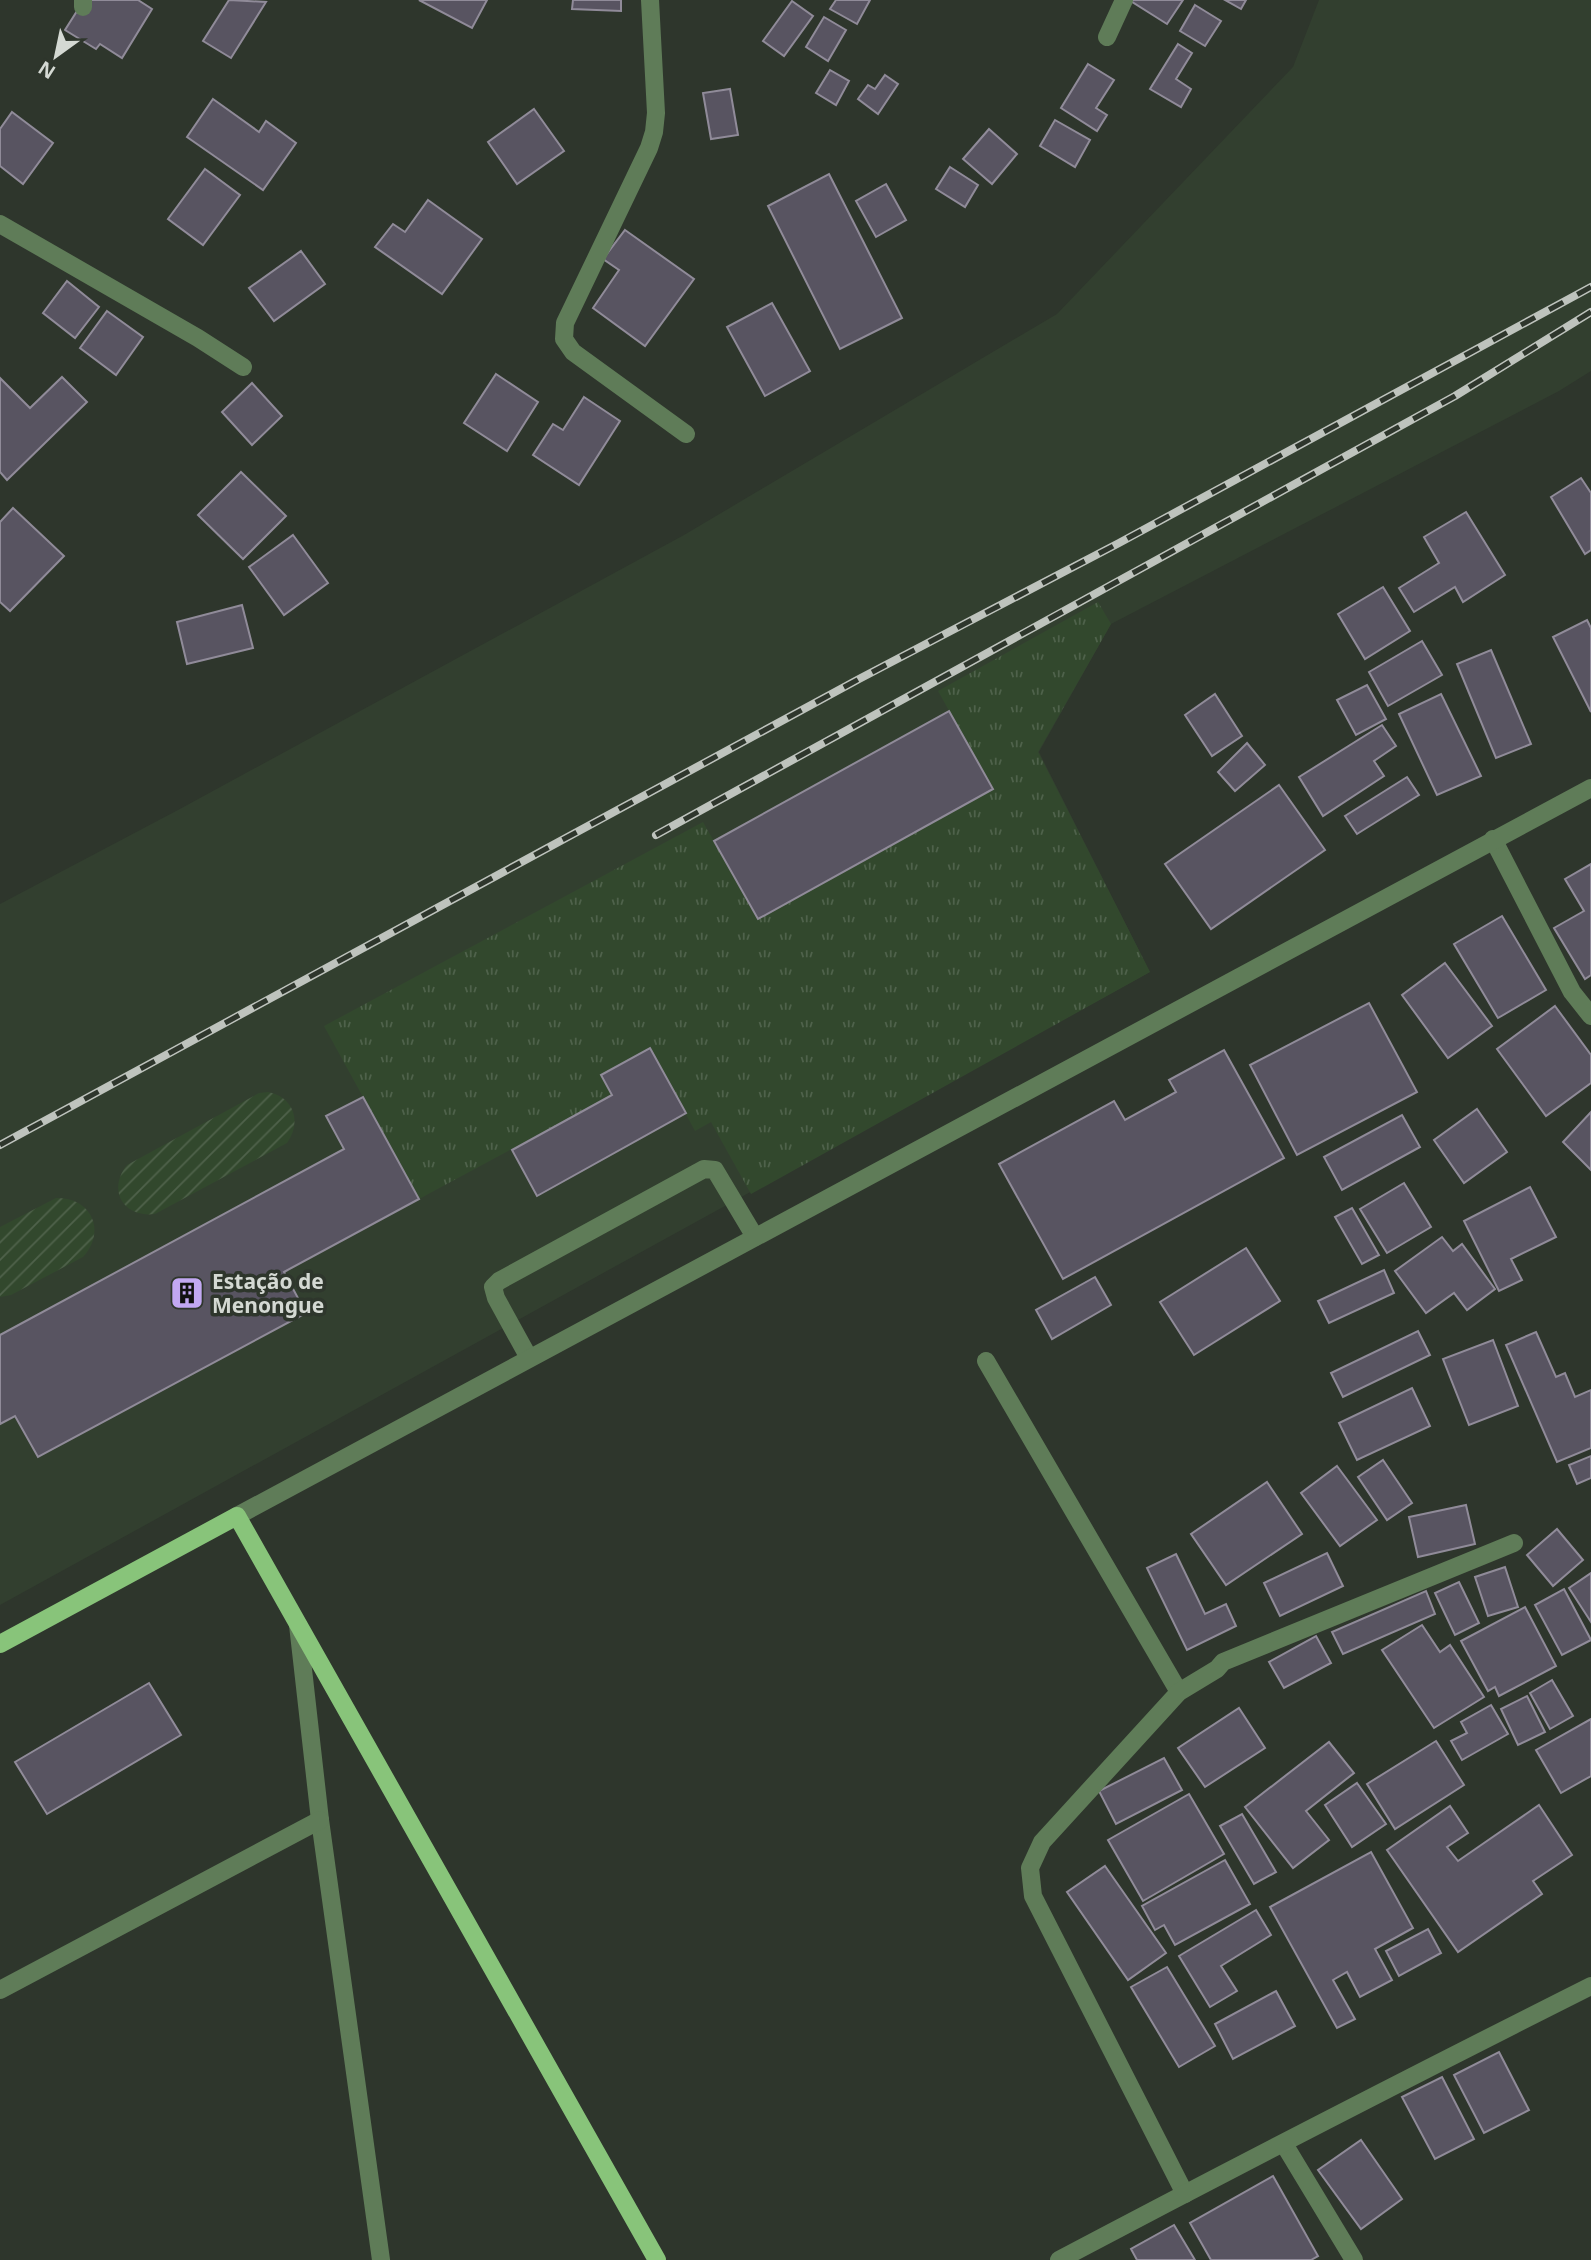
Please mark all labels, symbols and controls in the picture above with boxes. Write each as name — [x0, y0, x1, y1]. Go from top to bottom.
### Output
north arrow — [21, 21, 91, 91]
text: N — [33, 55, 60, 85]
place label: Estação de Menongue — [212, 1267, 324, 1319]
building icon: Estação de Menongue — [168, 1274, 206, 1312]

